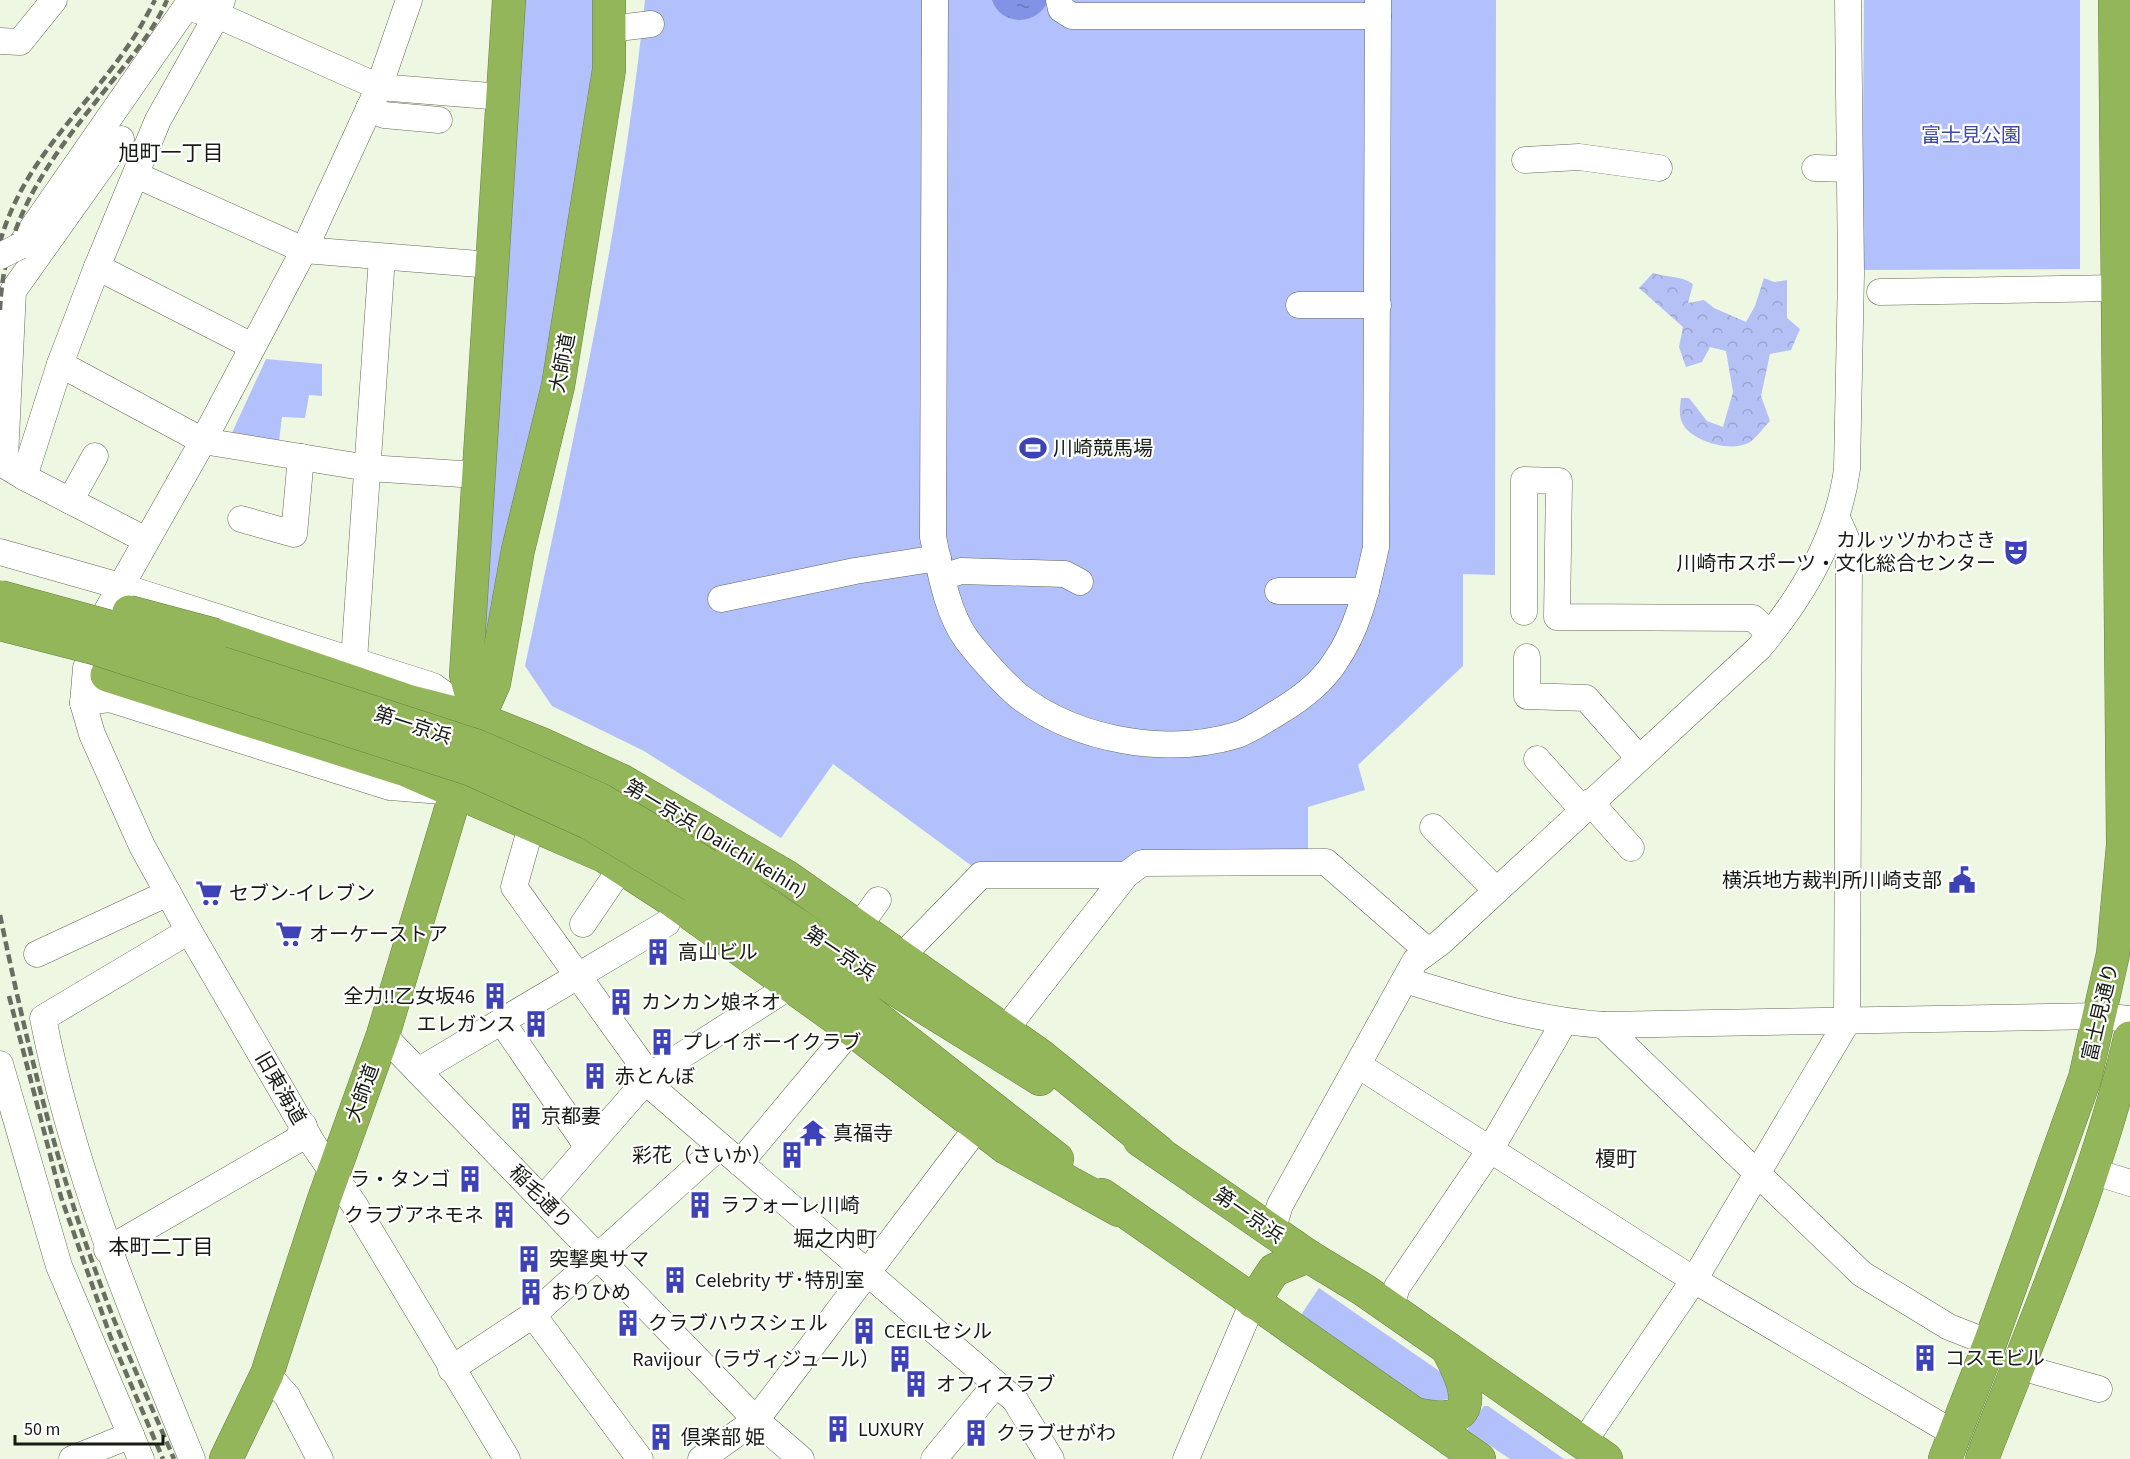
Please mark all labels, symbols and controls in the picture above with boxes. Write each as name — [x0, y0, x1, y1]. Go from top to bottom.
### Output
park label: 富士見公園 — [1921, 122, 2021, 150]
district label: 旭町一丁目 — [119, 138, 224, 168]
street label: 大師道 — [544, 331, 582, 395]
sports icon: 川崎競馬場 — [1018, 433, 1048, 463]
place label: 川崎競馬場 — [1053, 435, 1153, 463]
place label: カルッツかわさき 川崎市スポーツ・文化総合センター — [1676, 527, 1996, 578]
theatre icon: カルッツかわさき 川崎市スポーツ・文化総合センター — [2001, 537, 2031, 567]
street label: 第一京浜 — [370, 700, 455, 752]
street label: 第一京浜 (Daiichi keihin) — [619, 773, 812, 905]
public building icon: 横浜地方裁判所川崎支部 — [1947, 865, 1977, 895]
place label: 横浜地方裁判所川崎支部 — [1722, 867, 1942, 895]
supermarket icon: セブン-イレブン — [194, 878, 224, 908]
place label: セブン-イレブン — [229, 880, 375, 908]
supermarket icon: オーケーストア — [274, 919, 304, 949]
street label: 第一京浜 — [798, 920, 880, 988]
place label: オーケーストア — [309, 921, 448, 949]
building icon: 高山ビル — [643, 937, 673, 967]
place label: 高山ビル — [678, 939, 758, 967]
street label: 富士見通り — [2076, 960, 2126, 1064]
building icon: 全力!!乙女坂46 — [480, 981, 510, 1011]
place label: 全力!!乙女坂46 — [344, 983, 475, 1011]
building icon: カンカン娘ネオ — [606, 987, 636, 1017]
place label: カンカン娘ネオ — [641, 989, 781, 1017]
building icon: エレガンス — [521, 1009, 551, 1039]
place label: エレガンス — [416, 1011, 516, 1039]
building icon: プレイボーイクラブ — [647, 1027, 677, 1057]
place label: プレイボーイクラブ — [682, 1029, 862, 1057]
street label: 旧東海道 — [248, 1047, 312, 1130]
street label: 大師道 — [340, 1060, 386, 1126]
building icon: 赤とんぼ — [580, 1061, 610, 1091]
place label: 赤とんぼ — [615, 1063, 695, 1091]
building icon: 京都妻 — [506, 1101, 536, 1131]
place label: 京都妻 — [541, 1103, 601, 1131]
temple icon: 真福寺 — [798, 1118, 828, 1148]
place label: 真福寺 — [833, 1120, 893, 1148]
building icon: 彩花（さいか） — [777, 1140, 807, 1170]
place label: 彩花（さいか） — [632, 1142, 772, 1170]
district label: 榎町 — [1595, 1144, 1637, 1174]
street label: 稲毛通り — [502, 1159, 578, 1236]
building icon: ラ・タンゴ — [455, 1164, 485, 1194]
place label: ラ・タンゴ — [350, 1166, 450, 1194]
street label: 第一京浜 — [1208, 1181, 1289, 1250]
building icon: ラフォーレ川崎 — [685, 1190, 715, 1220]
place label: ラフォーレ川崎 — [720, 1192, 860, 1220]
building icon: クラブアネモネ — [489, 1200, 519, 1230]
place label: クラブアネモネ — [344, 1202, 484, 1230]
district label: 堀之内町 — [793, 1224, 877, 1254]
district label: 本町二丁目 — [109, 1232, 214, 1262]
building icon: 突撃奥サマ — [514, 1244, 544, 1274]
place label: 突撃奥サマ — [549, 1246, 649, 1274]
building icon: Celebrity ザ･特別室 — [660, 1265, 690, 1295]
place label: Celebrity ザ･特別室 — [695, 1267, 864, 1295]
building icon: おりひめ — [516, 1277, 546, 1307]
place label: おりひめ — [551, 1279, 631, 1307]
building icon: クラブハウスシェル — [613, 1308, 643, 1338]
place label: クラブハウスシェル — [648, 1310, 828, 1338]
building icon: CECILセシル — [849, 1316, 879, 1346]
place label: CECILセシル — [884, 1318, 992, 1346]
building icon: コスモビル — [1910, 1343, 1940, 1373]
building icon: Ravijour（ラヴィジュール） — [885, 1344, 915, 1374]
place label: コスモビル — [1945, 1345, 2045, 1373]
place label: Ravijour（ラヴィジュール） — [632, 1346, 880, 1374]
building icon: オフィスラブ — [901, 1369, 931, 1399]
place label: オフィスラブ — [936, 1371, 1056, 1399]
scale bar — [15, 1408, 164, 1446]
building icon: LUXURY — [823, 1414, 853, 1444]
place label: LUXURY — [858, 1416, 924, 1444]
text: 50 m — [24, 1417, 60, 1442]
building icon: クラブせがわ — [961, 1418, 991, 1448]
place label: クラブせがわ — [996, 1420, 1116, 1448]
building icon: 倶楽部 姫 — [646, 1422, 676, 1452]
place label: 倶楽部 姫 — [681, 1424, 765, 1452]

